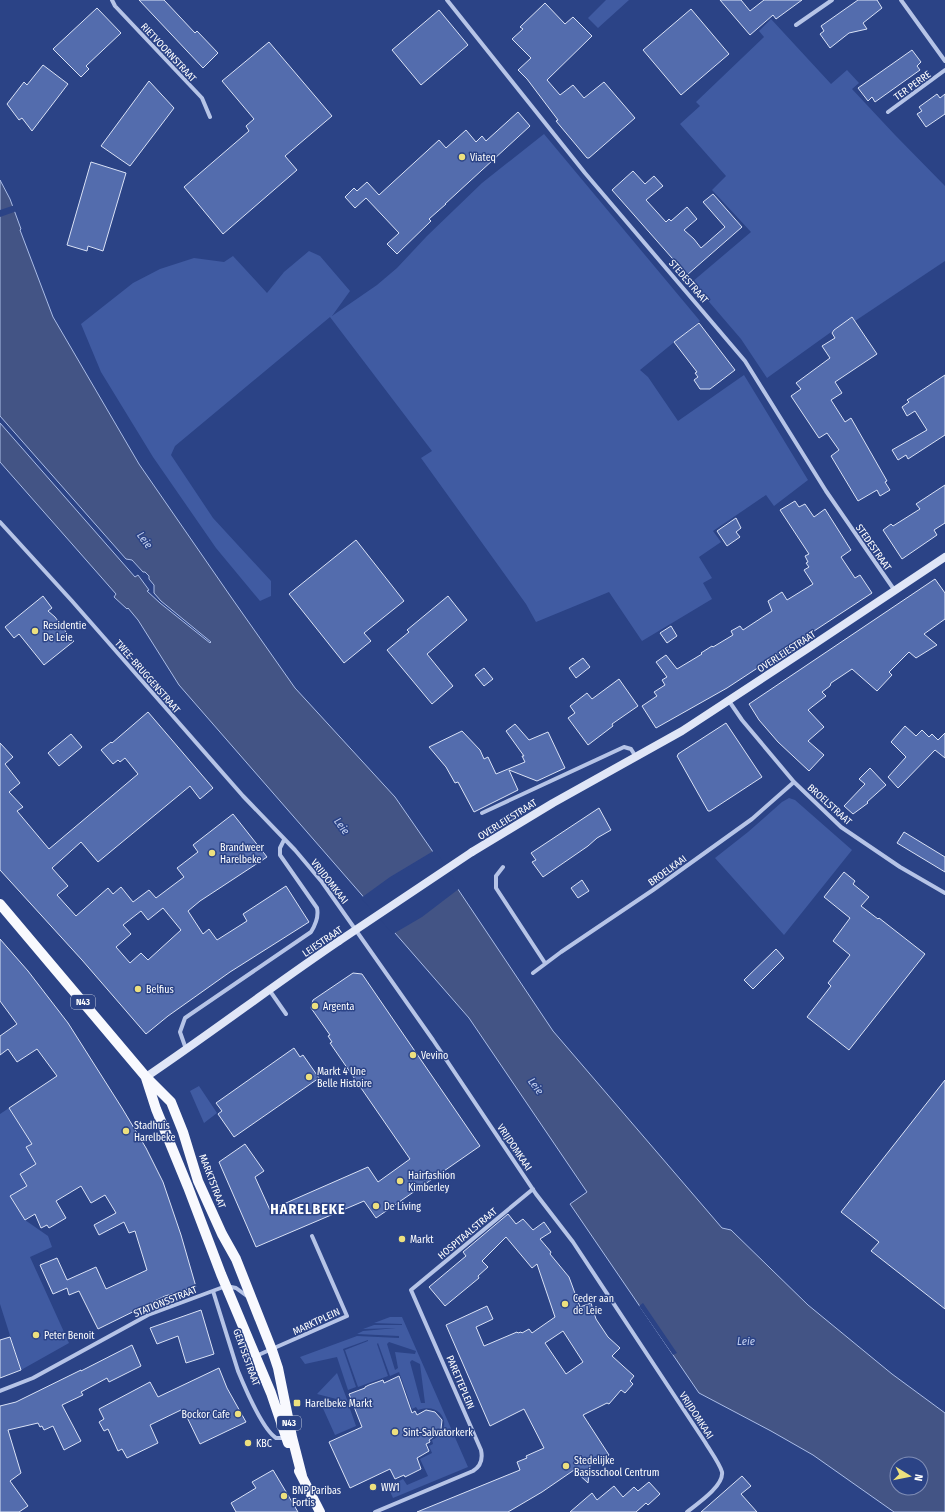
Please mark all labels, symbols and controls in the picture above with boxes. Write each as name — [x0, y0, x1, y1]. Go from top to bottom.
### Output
street label: RIETVOORNSTRAAT — [138, 21, 199, 85]
street label: TER PERRE — [892, 68, 934, 103]
marker: Viateq — [457, 152, 467, 162]
place label: Viateq — [470, 152, 496, 164]
street label: STEDESTRAAT — [666, 257, 711, 306]
street label: STEDESTRAAT — [853, 522, 894, 573]
water label: Leie — [134, 529, 155, 551]
place label: Residentie De Leie — [43, 620, 86, 644]
marker: Residentie De Leie — [30, 626, 40, 636]
street label: OVERLEIESTRAAT — [755, 628, 818, 675]
street label: TWEE-BRUGGENSTRAAT — [112, 637, 183, 716]
street label: BROELSTRAAT — [805, 782, 854, 828]
street label: OVERLEIESTRAAT — [476, 797, 540, 843]
water label: Leie — [331, 815, 352, 837]
place label: Brandweer Harelbeke — [220, 842, 265, 866]
marker: Brandweer Harelbeke — [207, 848, 217, 858]
street label: BROELKAAI — [646, 853, 689, 889]
street label: VRIJDOMKAAI — [308, 857, 350, 906]
street label: LEIESTRAAT — [300, 924, 345, 960]
marker: Belfius — [133, 984, 143, 994]
place label: Belfius — [146, 984, 174, 996]
road number: N43 — [71, 995, 95, 1009]
marker: Argenta — [310, 1001, 320, 1011]
place label: Argenta — [323, 1001, 355, 1013]
marker: Vevino — [408, 1050, 418, 1060]
place label: Vevino — [421, 1050, 448, 1062]
place label: Markt 4 Une Belle Histoire — [317, 1066, 372, 1090]
marker: Markt 4 Une Belle Histoire — [304, 1072, 314, 1082]
water label: Leie — [525, 1075, 546, 1097]
place label: Stadhuis Harelbeke — [134, 1120, 176, 1144]
street label: VRIJDOMKAAI — [494, 1122, 534, 1173]
marker: Stadhuis Harelbeke — [121, 1126, 131, 1136]
street label: MARKTSTRAAT — [196, 1153, 228, 1210]
place label: Hairfashion Kimberley — [408, 1170, 455, 1194]
marker: Hairfashion Kimberley — [395, 1176, 405, 1186]
district label: HARELBEKE — [270, 1201, 346, 1218]
marker: De Living — [371, 1201, 381, 1211]
place label: De Living — [384, 1201, 421, 1213]
street label: HOSPITAALSTRAAT — [436, 1205, 500, 1262]
marker: Markt — [397, 1234, 407, 1244]
place label: Markt — [410, 1234, 434, 1246]
street label: STATIONSSTRAAT — [132, 1284, 199, 1320]
place label: Ceder aan de Leie — [573, 1293, 614, 1317]
marker: Ceder aan de Leie — [560, 1299, 570, 1309]
street label: MARKTPLEIN — [291, 1306, 342, 1338]
street label: GENTSESTRAAT — [230, 1327, 262, 1388]
marker: Peter Benoit — [31, 1330, 41, 1340]
place label: Peter Benoit — [44, 1330, 95, 1342]
water label: Leie — [737, 1335, 755, 1348]
street label: PARETTEPLEIN — [443, 1354, 477, 1411]
street label: VRIJDOMKAAI — [677, 1390, 716, 1441]
marker: Harelbeke Markt — [292, 1398, 302, 1408]
place label: Harelbeke Markt — [305, 1398, 373, 1410]
place label: Bockor Cafe — [182, 1409, 230, 1421]
marker: Bockor Cafe — [233, 1409, 243, 1419]
road number: N43 — [277, 1416, 301, 1430]
marker: Sint-Salvatorkerk — [390, 1427, 400, 1437]
place label: Sint-Salvatorkerk — [403, 1427, 473, 1439]
marker: KBC — [243, 1438, 253, 1448]
place label: KBC — [256, 1438, 272, 1450]
place label: Stedelijke Basisschool Centrum — [574, 1455, 659, 1479]
north arrow — [889, 1456, 929, 1496]
marker: Stedelijke Basisschool Centrum — [561, 1461, 571, 1471]
text: N — [911, 1473, 925, 1482]
marker: WW1 — [368, 1482, 378, 1492]
place label: WW1 — [381, 1482, 400, 1494]
place label: BNP Paribas Fortis — [292, 1485, 341, 1509]
marker: BNP Paribas Fortis — [279, 1491, 289, 1501]

